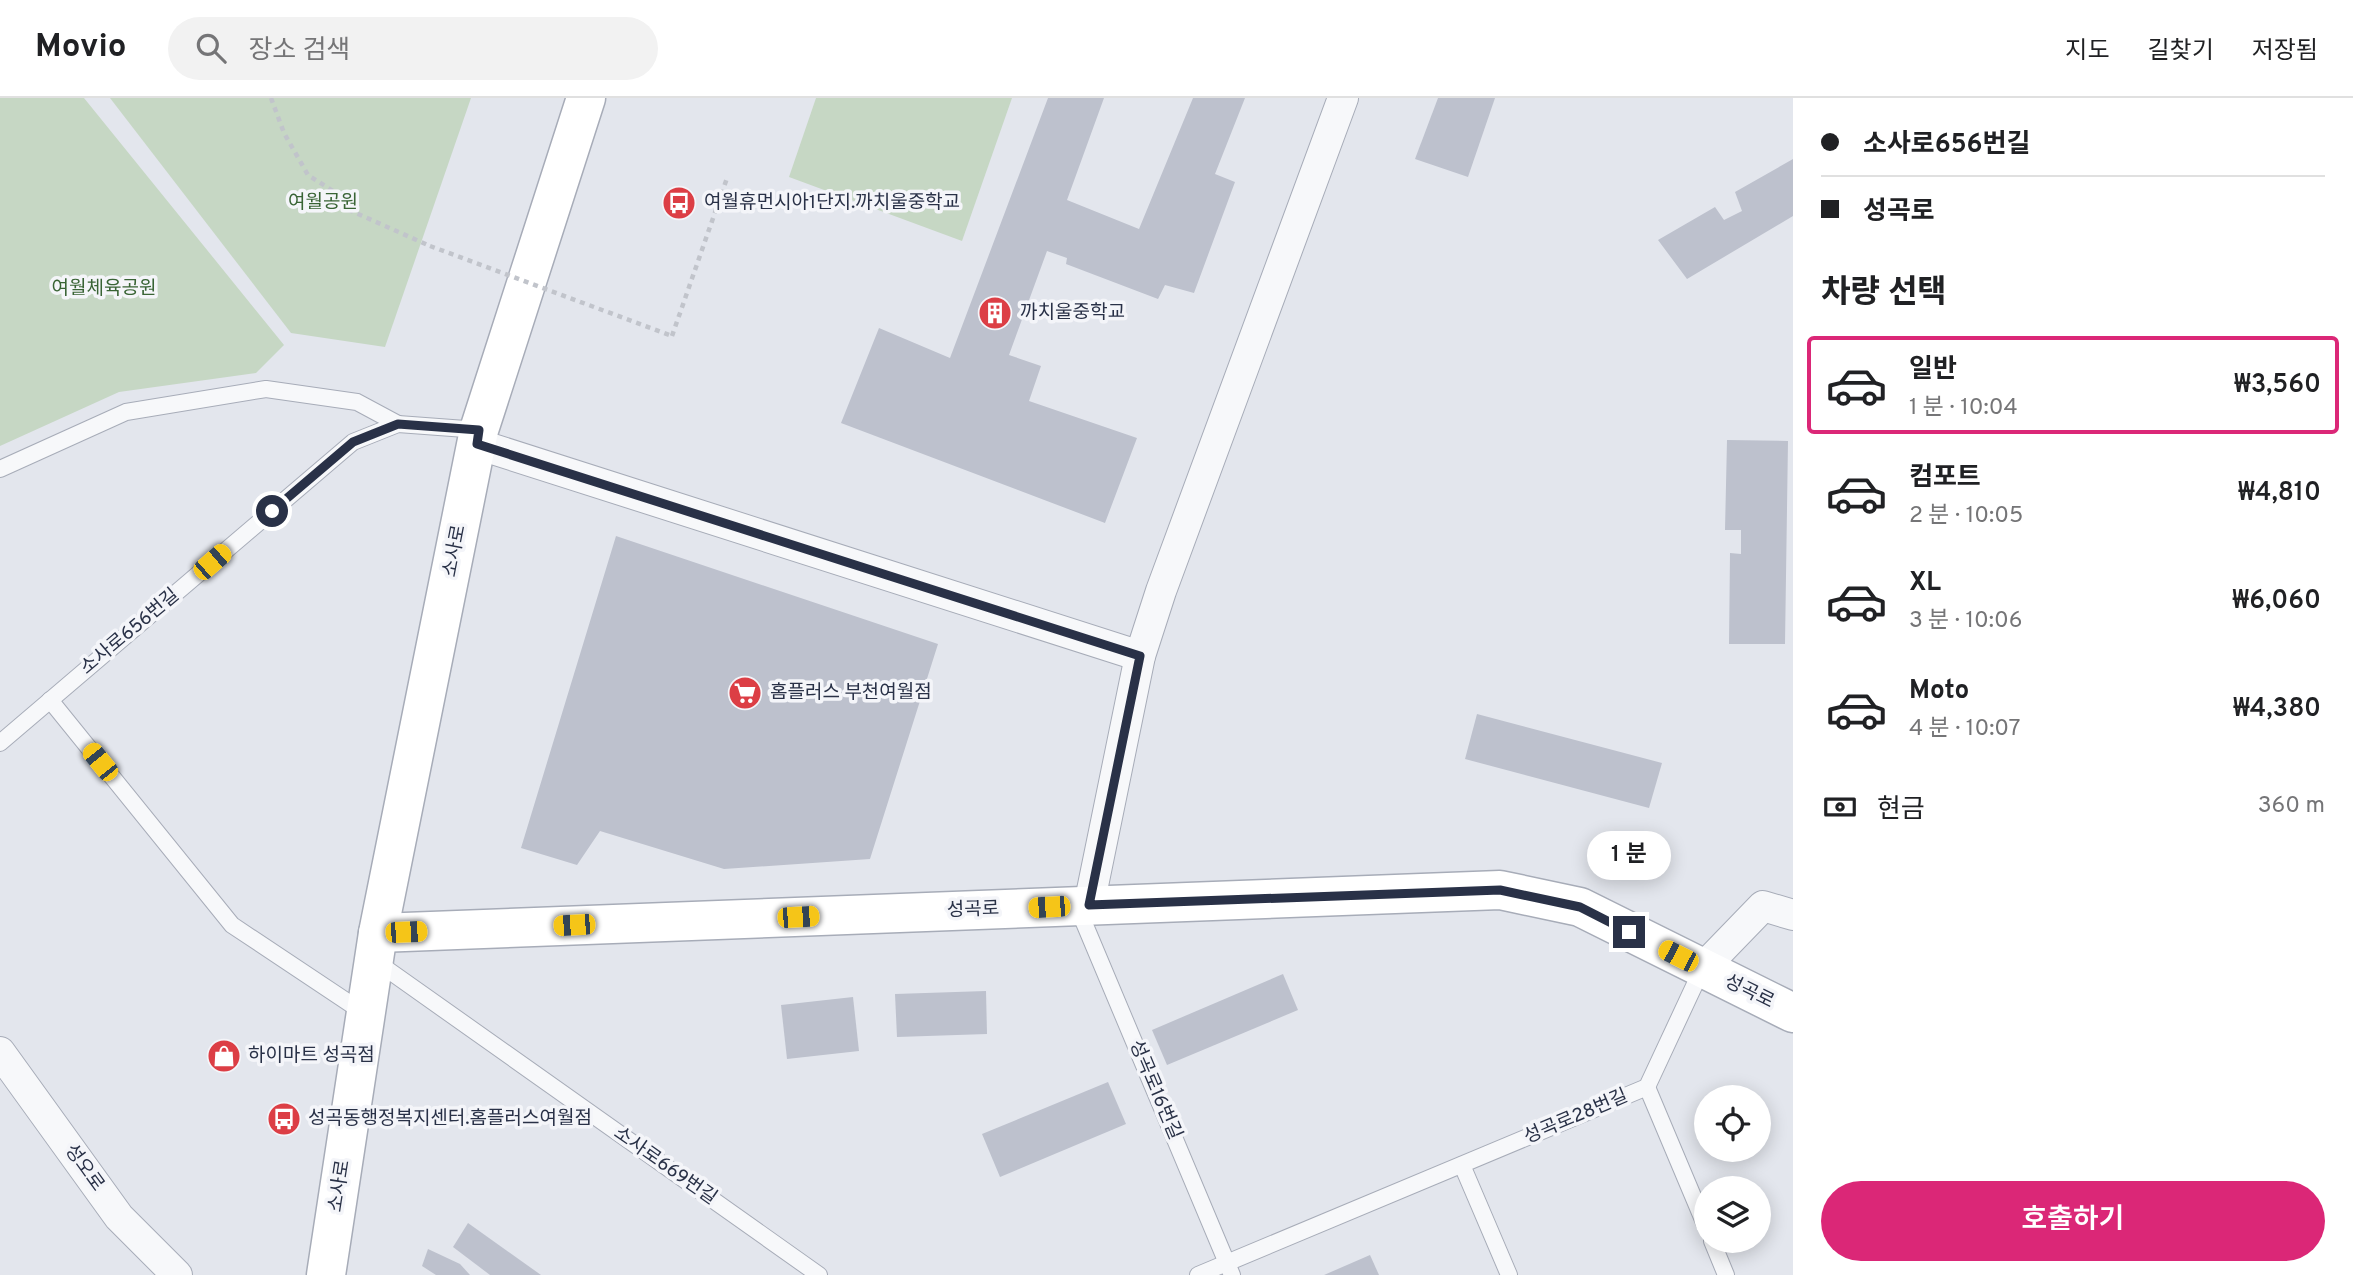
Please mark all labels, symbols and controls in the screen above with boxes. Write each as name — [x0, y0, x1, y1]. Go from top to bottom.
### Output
search box — [168, 17, 658, 80]
text: Movio — [35, 27, 126, 69]
icon: search — [192, 29, 230, 67]
text: 장소 검색 — [248, 35, 350, 68]
text: 지도 — [2065, 37, 2110, 67]
text: 길찾기 — [2148, 37, 2214, 67]
text: 저장됨 — [2252, 37, 2318, 67]
text: 소사로656번길 — [1863, 129, 2030, 162]
bus stop icon: 여월휴먼시아1단지.까치울중학교 — [660, 184, 698, 222]
park label: 여월공원 — [288, 191, 358, 215]
place label: 여월휴먼시아1단지.까치울중학교 — [704, 191, 960, 215]
text: 성곡로 — [1863, 196, 1935, 229]
text: 차량 선택 — [1821, 274, 1947, 314]
park label: 여월체육공원 — [52, 277, 156, 301]
building icon: 까치울중학교 — [976, 294, 1014, 332]
place label: 까치울중학교 — [1020, 301, 1125, 325]
icon: car — [1825, 354, 1888, 417]
text: 일반 — [1909, 354, 1957, 387]
text: ₩3,560 — [2234, 369, 2321, 402]
text: 1 분 · 10:04 — [1909, 394, 2018, 423]
icon: car — [1825, 462, 1888, 525]
text: 컴포트 — [1909, 462, 1981, 495]
text: ₩4,810 — [2238, 477, 2321, 510]
route start — [256, 495, 288, 527]
text: 2 분 · 10:05 — [1909, 502, 2023, 531]
street label: 소사로 — [438, 523, 472, 579]
car — [190, 540, 235, 584]
text: XL — [1909, 567, 1941, 600]
icon: car — [1825, 570, 1888, 633]
street label: 소사로656번길 — [76, 584, 184, 680]
text: ₩6,060 — [2232, 585, 2321, 618]
text: 3 분 · 10:06 — [1909, 607, 2022, 636]
supermarket icon: 홈플러스 부천여월점 — [726, 674, 764, 712]
text: Moto — [1909, 675, 1969, 708]
icon: car — [1825, 678, 1888, 741]
place label: 홈플러스 부천여월점 — [770, 681, 932, 705]
text: ₩4,380 — [2233, 693, 2321, 726]
text: 4 분 · 10:07 — [1909, 715, 2020, 744]
car — [79, 739, 122, 785]
icon: cash — [1821, 788, 1859, 826]
text: 360 m — [2258, 792, 2325, 821]
text: 현금 — [1877, 794, 1925, 827]
callout: 1 분 — [1587, 830, 1671, 880]
text: 1 분 — [1611, 841, 1647, 870]
car — [1028, 895, 1071, 919]
street label: 성곡로 — [946, 897, 1000, 923]
car — [777, 905, 820, 929]
car — [553, 913, 596, 937]
route end — [1613, 916, 1645, 948]
car — [385, 921, 428, 943]
car — [1655, 937, 1702, 975]
street label: 성곡로 — [1720, 970, 1778, 1014]
shop icon: 하이마트 성곡점 — [205, 1037, 243, 1075]
street label: 성곡로16번길 — [1123, 1037, 1187, 1143]
place label: 하이마트 성곡점 — [248, 1044, 375, 1068]
street label: 성곡로28번길 — [1520, 1084, 1632, 1150]
map controls — [1694, 1085, 1771, 1253]
button: locate — [1694, 1085, 1771, 1162]
bus stop icon: 성곡동행정복지센터.홈플러스여월점 — [265, 1100, 303, 1138]
place label: 성곡동행정복지센터.홈플러스여월점 — [308, 1107, 592, 1131]
street label: 소사로669번길 — [609, 1122, 721, 1210]
street label: 성오로 — [59, 1140, 109, 1196]
street label: 소사로 — [324, 1158, 356, 1214]
button: layers — [1694, 1176, 1771, 1253]
button: 호출하기 — [1821, 1181, 2325, 1261]

